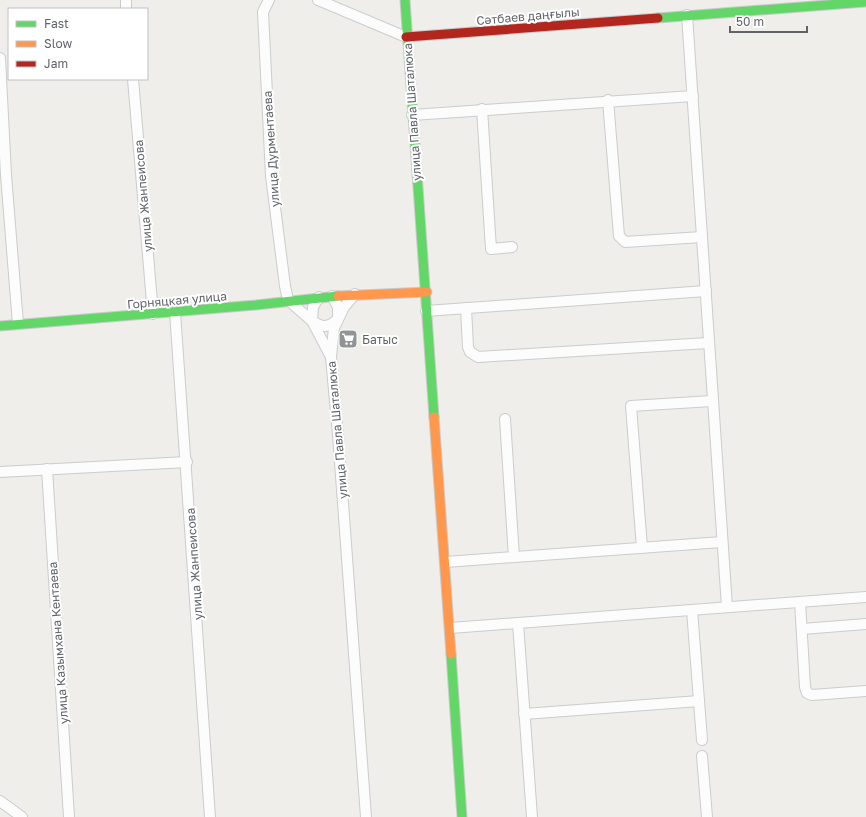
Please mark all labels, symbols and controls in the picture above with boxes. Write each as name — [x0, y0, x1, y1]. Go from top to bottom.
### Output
street label: Сәтбаев даңғылы — [476, 4, 580, 28]
legend — [8, 8, 148, 80]
scale bar — [730, 8, 807, 34]
text: 50 m — [736, 14, 764, 29]
text: Fast — [44, 16, 69, 31]
text: Slow — [44, 36, 72, 51]
street label: улица Павла Шаталюка — [400, 43, 424, 181]
text: Jam — [44, 56, 68, 71]
street label: улица Дурментаева — [259, 90, 283, 208]
street label: улица Жанпеисова — [131, 139, 155, 253]
street label: Горняцкая улица — [126, 288, 228, 312]
supermarket icon: Батыс — [337, 328, 359, 350]
place label: Батыс — [362, 332, 398, 347]
street label: улица Павла Шаталюка — [324, 361, 350, 499]
street label: улица Жанпеисова — [183, 507, 205, 621]
street label: улица Казымхана Кентаева — [45, 561, 71, 725]

